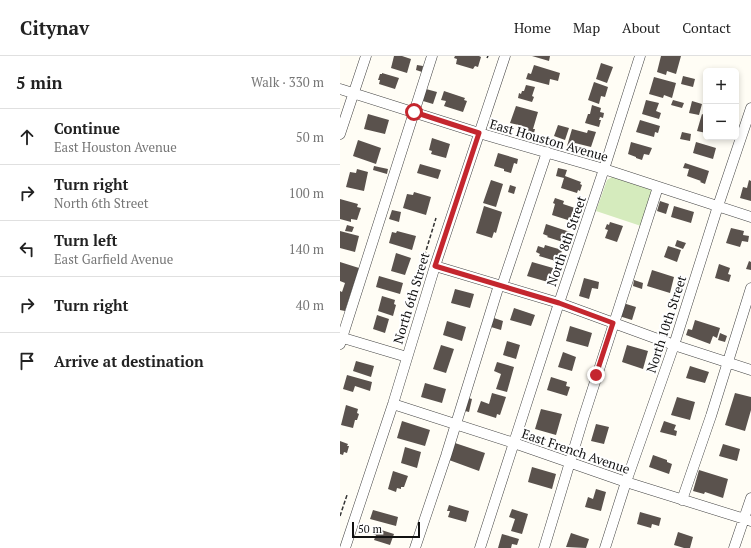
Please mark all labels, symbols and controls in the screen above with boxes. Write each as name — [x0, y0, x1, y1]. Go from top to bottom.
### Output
text: Citynav — [20, 15, 89, 40]
text: Home — [514, 18, 551, 37]
text: Map — [573, 18, 600, 37]
text: About — [622, 18, 660, 37]
text: Contact — [682, 18, 731, 37]
map controls — [703, 68, 739, 140]
button: + — [703, 68, 739, 104]
text: 5 min — [16, 71, 63, 94]
text: Walk · 330 m — [251, 73, 324, 91]
route start — [405, 103, 423, 121]
button: − — [703, 104, 739, 140]
street label: East Houston Avenue — [488, 114, 610, 166]
text: Continue — [54, 118, 120, 138]
icon: ahead — [16, 126, 38, 148]
text: 50 m — [296, 128, 324, 146]
text: East Houston Avenue — [54, 138, 177, 156]
text: Turn right — [54, 174, 129, 194]
icon: right — [16, 182, 38, 204]
text: 100 m — [289, 184, 324, 202]
street label: North 8th Street — [542, 193, 590, 289]
text: North 6th Street — [54, 194, 149, 212]
text: Turn left — [54, 230, 118, 250]
icon: left — [16, 238, 38, 260]
text: 140 m — [289, 240, 324, 258]
text: East Garfield Avenue — [54, 250, 173, 268]
street label: North 6th Street — [389, 250, 433, 346]
street label: North 10th Street — [642, 273, 690, 375]
icon: right — [16, 294, 38, 316]
text: Turn right — [54, 295, 129, 315]
text: 40 m — [296, 296, 324, 314]
icon: arrive — [16, 350, 38, 372]
text: Arrive at destination — [54, 351, 204, 371]
route end — [587, 366, 605, 384]
street label: East French Avenue — [520, 424, 632, 478]
scale bar — [352, 520, 420, 539]
text: 50 m — [358, 522, 382, 536]

